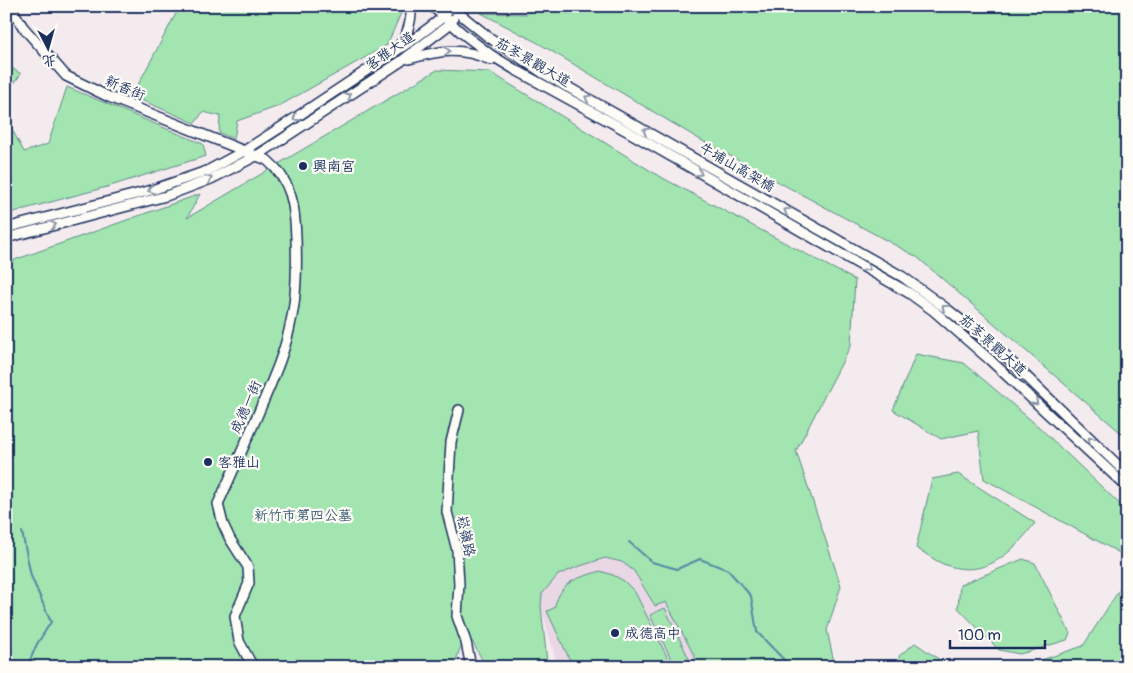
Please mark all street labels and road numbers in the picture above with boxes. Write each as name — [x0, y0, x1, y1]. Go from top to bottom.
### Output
street label: 客雅大道 — [362, 28, 418, 74]
street label: 茄苳景觀大道 — [492, 34, 574, 90]
street label: 新香街 — [102, 72, 148, 104]
street label: 牛埔山高架橋 — [696, 139, 778, 195]
street label: 茄苳景觀大道 — [956, 311, 1030, 379]
street label: 成德一街 — [227, 378, 265, 436]
street label: 崧嶺路 — [454, 514, 478, 558]

